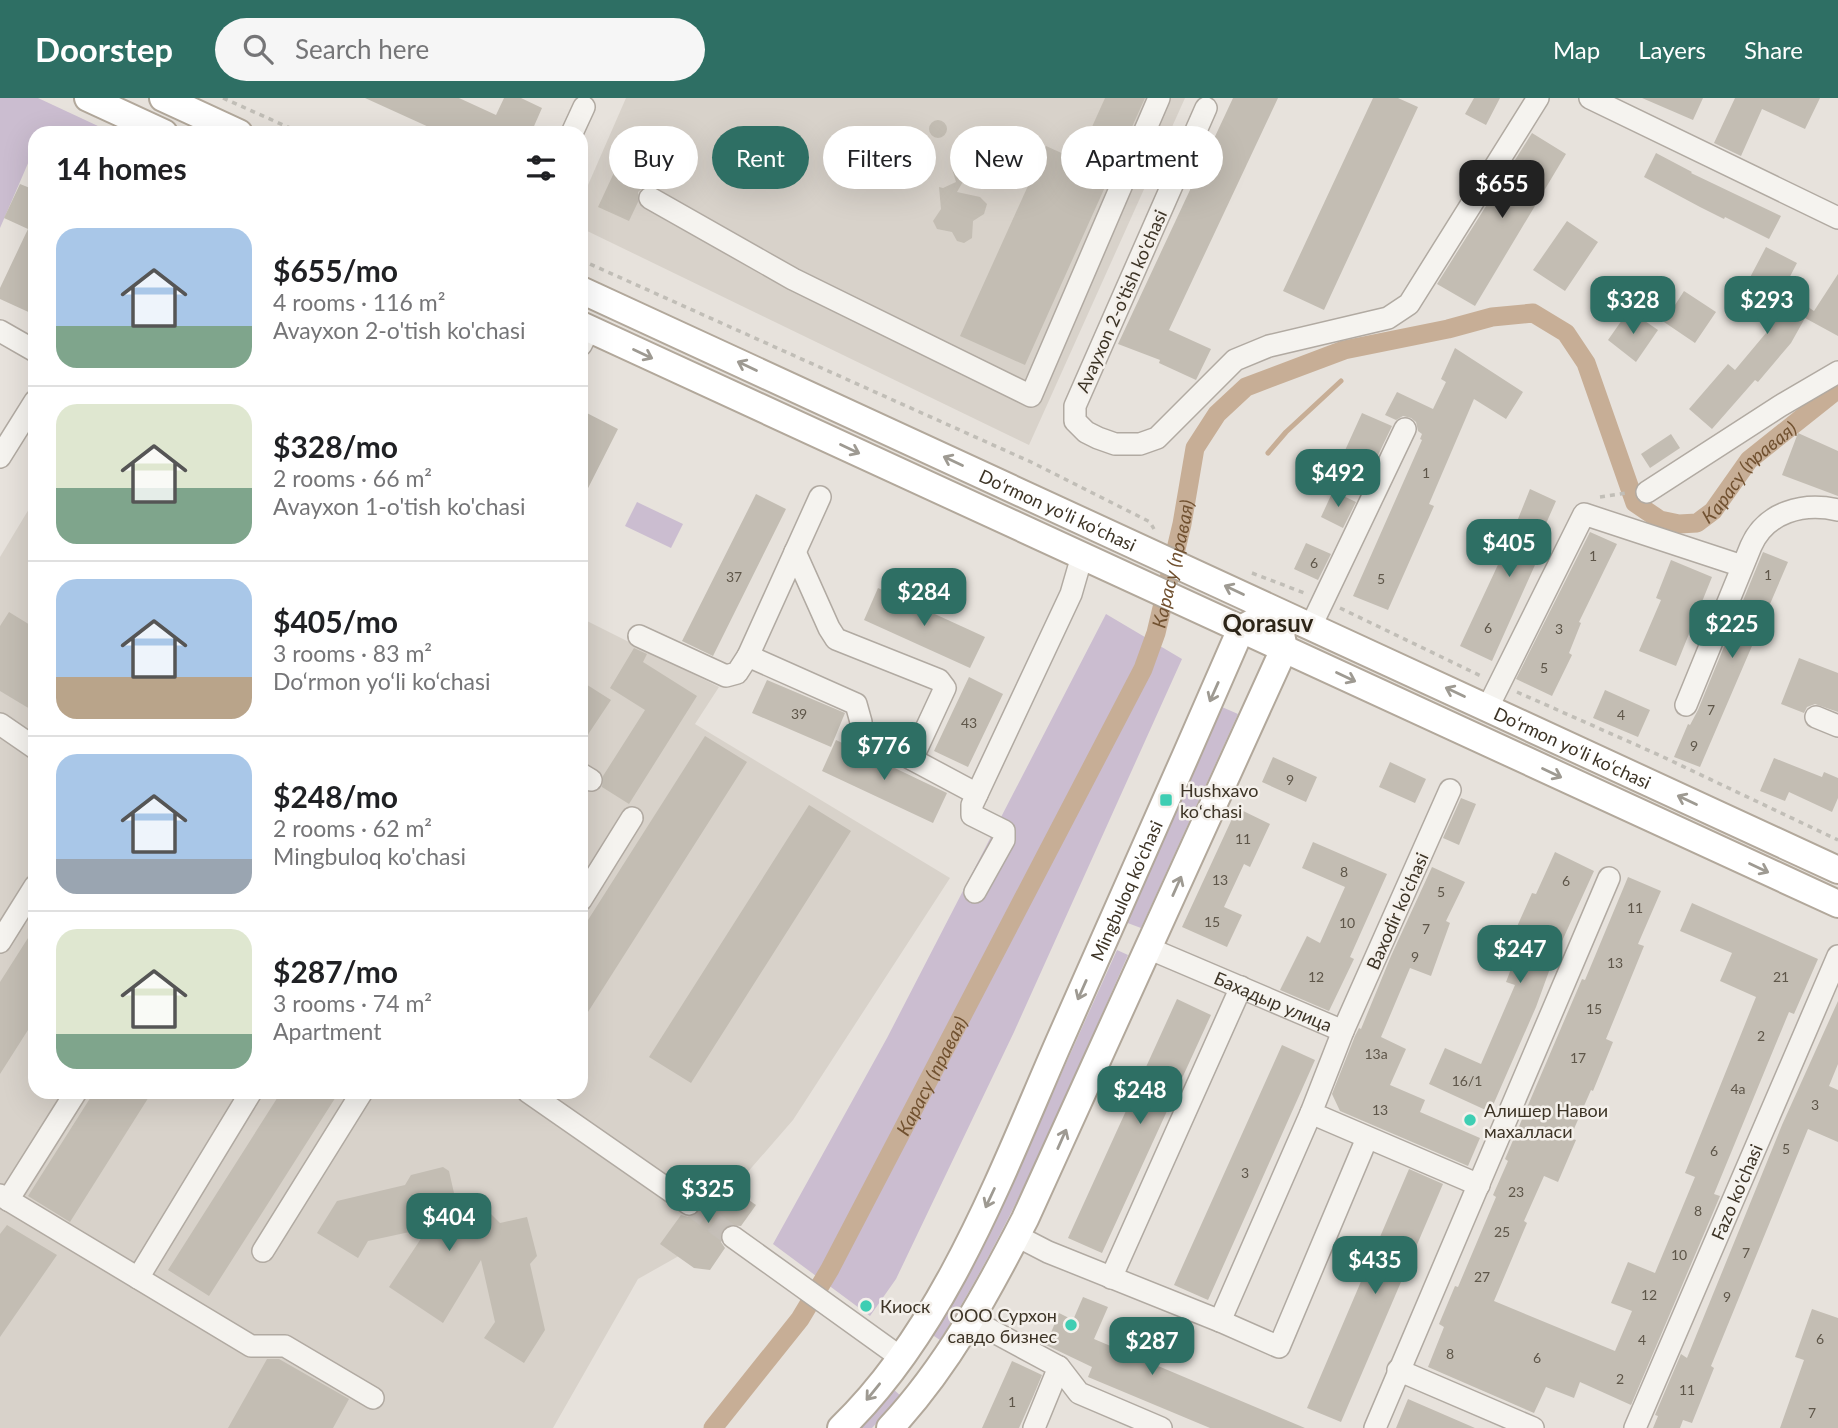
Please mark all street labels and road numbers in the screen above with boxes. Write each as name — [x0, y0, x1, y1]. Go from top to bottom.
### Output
street label: Avayxon 2-o'tish ko'chasi — [1071, 206, 1171, 396]
street label: Do‘rmon yo‘li ko‘chasi — [976, 464, 1140, 556]
street label: Do‘rmon yo‘li ko‘chasi — [1491, 702, 1654, 793]
street label: Mingbuloq ko'chasi — [1086, 817, 1167, 964]
street label: Baxodir ko'chasi — [1361, 849, 1433, 973]
street label: Бахадыр улица — [1211, 966, 1335, 1036]
street label: Fazo ko'chasi — [1706, 1141, 1767, 1243]

